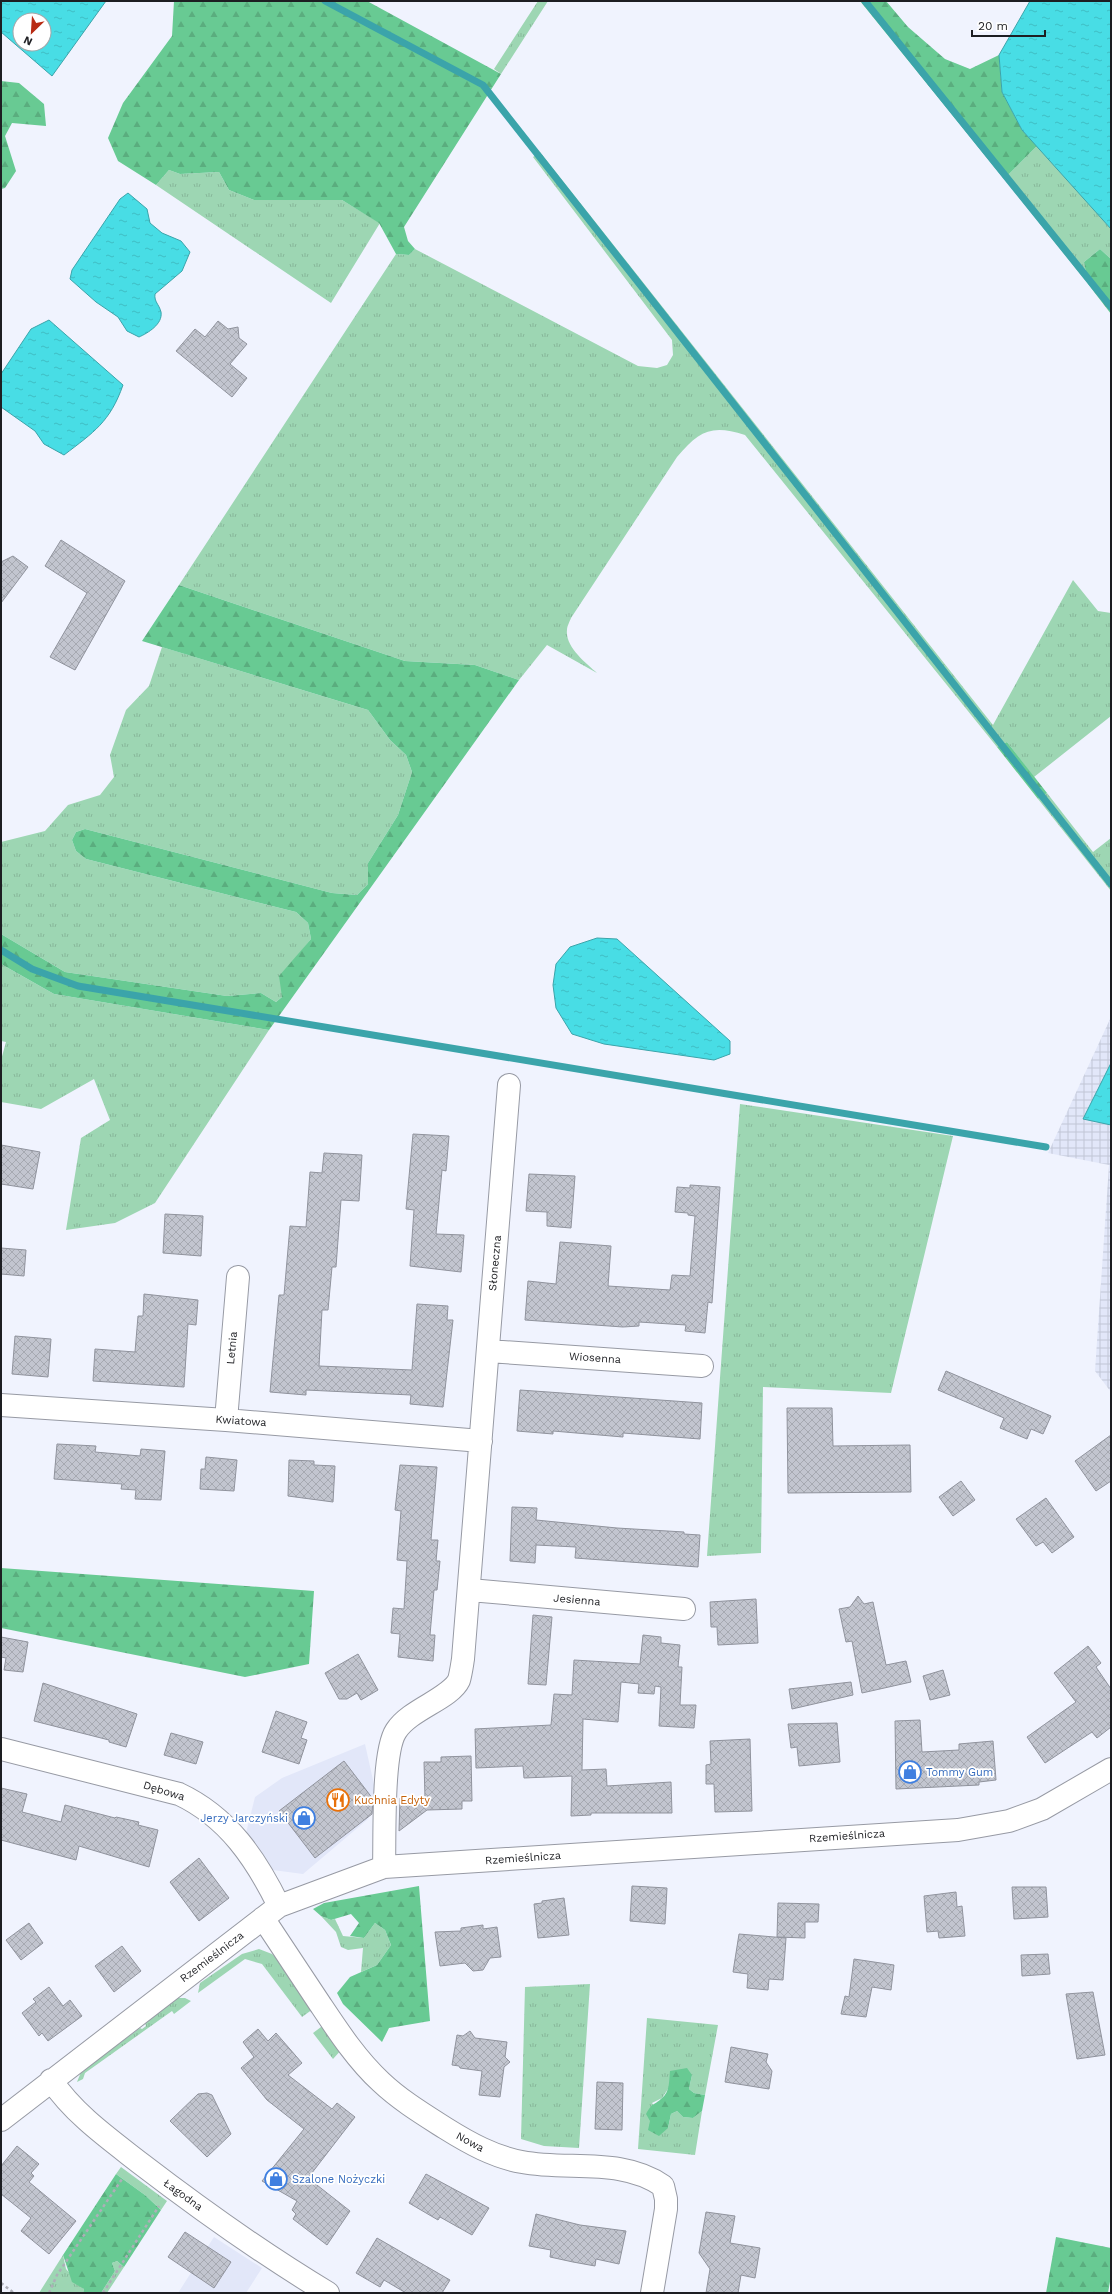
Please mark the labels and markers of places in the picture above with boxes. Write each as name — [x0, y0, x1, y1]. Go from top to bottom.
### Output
shop icon: Tommy Gum — [897, 1759, 923, 1785]
place label: Tommy Gum — [926, 1766, 993, 1779]
restaurant icon: Kuchnia Edyty — [325, 1787, 351, 1813]
place label: Kuchnia Edyty — [354, 1794, 430, 1807]
shop icon: Jerzy Jarczyński — [291, 1805, 317, 1831]
place label: Jerzy Jarczyński — [200, 1812, 288, 1825]
shop icon: Szalone Nożyczki — [263, 2166, 289, 2192]
place label: Szalone Nożyczki — [292, 2173, 385, 2186]

